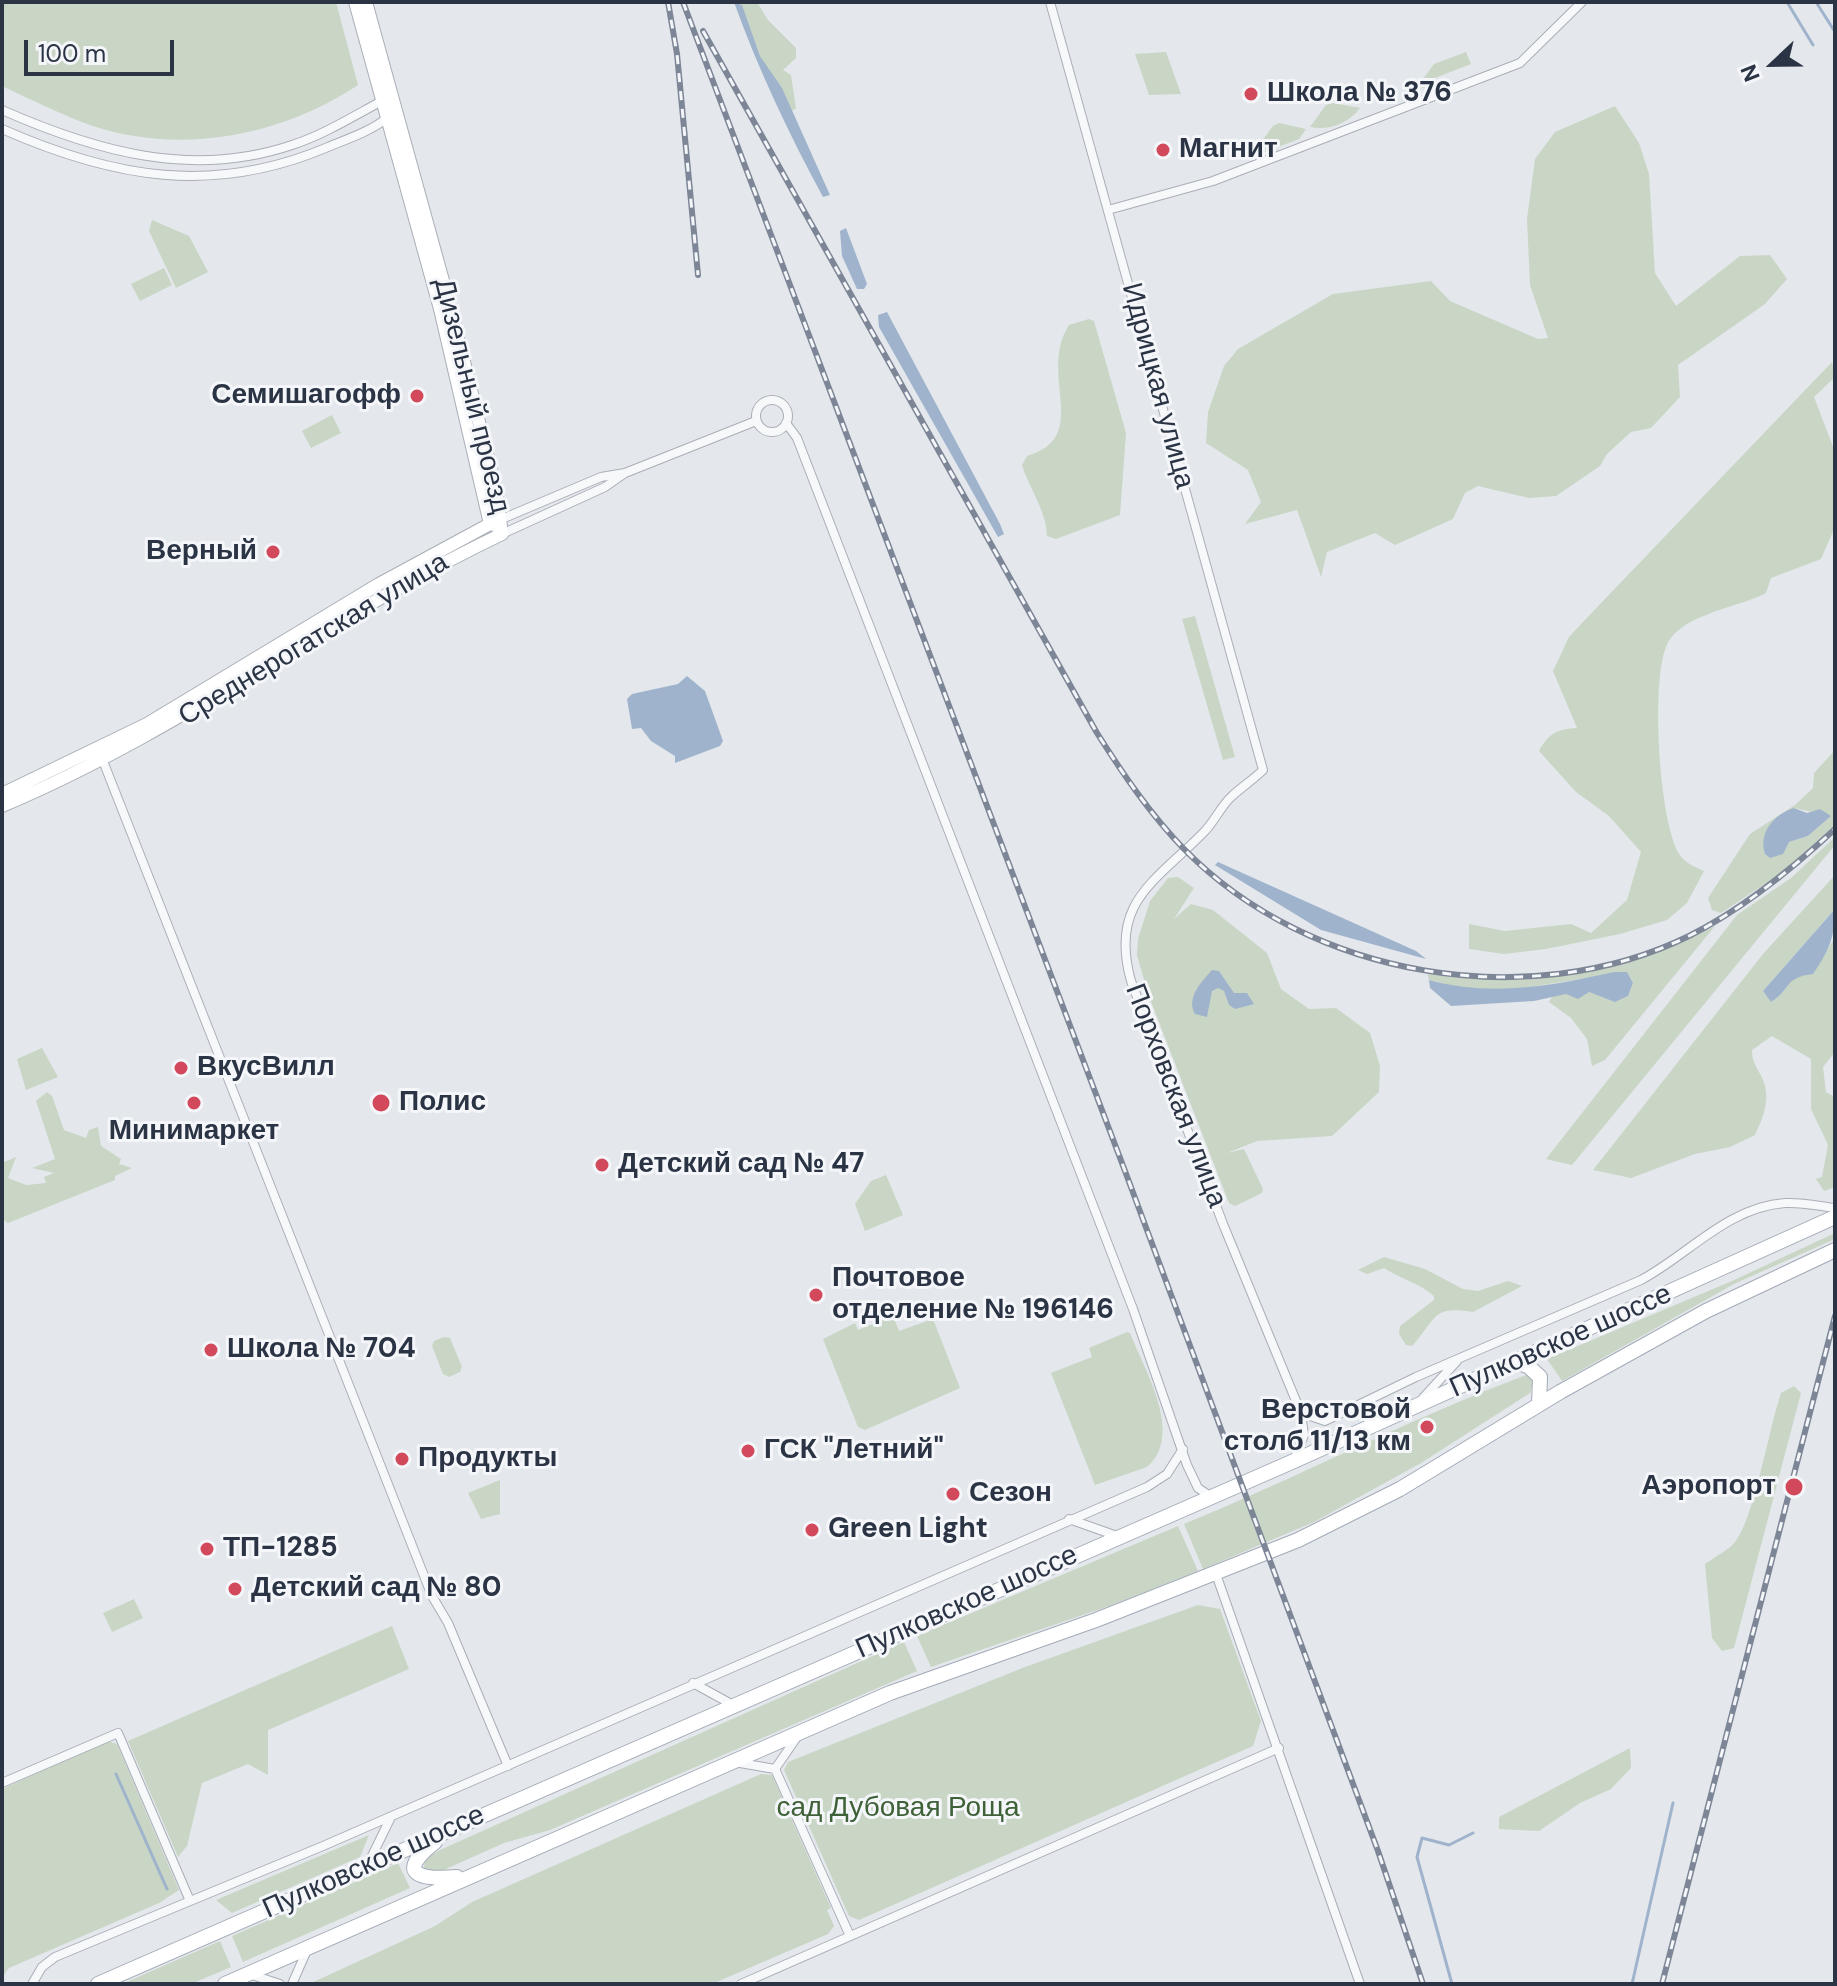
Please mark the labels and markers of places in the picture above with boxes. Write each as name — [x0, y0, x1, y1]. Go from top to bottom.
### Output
place label: Школа № 376 — [1267, 77, 1452, 111]
marker: Школа № 376 — [1242, 85, 1260, 103]
place label: Магнит — [1179, 133, 1278, 167]
marker: Магнит — [1154, 141, 1172, 159]
place label: Семишагофф — [211, 379, 401, 413]
marker: Семишагофф — [408, 387, 426, 405]
place label: Верный — [146, 535, 257, 569]
marker: Верный — [264, 543, 282, 561]
place label: ВкусВилл — [197, 1051, 335, 1085]
marker: ВкусВилл — [172, 1059, 190, 1077]
place label: Полис — [399, 1086, 486, 1120]
marker: Полис — [370, 1092, 392, 1114]
marker: Минимаркет — [185, 1094, 203, 1112]
place label: Минимаркет — [109, 1115, 279, 1149]
place label: Детский сад № 47 — [618, 1148, 864, 1182]
marker: Детский сад № 47 — [593, 1156, 611, 1174]
place label: Почтовое отделение № 196146 — [832, 1262, 1114, 1328]
marker: Почтовое отделение № 196146 — [807, 1286, 825, 1304]
place label: Школа № 704 — [227, 1333, 416, 1367]
marker: Школа № 704 — [202, 1341, 220, 1359]
place label: Верстовой столб 11/13 км — [1224, 1394, 1411, 1460]
marker: Верстовой столб 11/13 км — [1418, 1418, 1436, 1436]
place label: ГСК "Летний" — [764, 1434, 944, 1468]
place label: Продукты — [418, 1442, 557, 1476]
marker: ГСК "Летний" — [739, 1442, 757, 1460]
marker: Продукты — [393, 1450, 411, 1468]
place label: Аэропорт — [1641, 1470, 1776, 1504]
marker: Аэропорт — [1783, 1476, 1805, 1498]
place label: Сезон — [969, 1477, 1052, 1511]
marker: Сезон — [944, 1485, 962, 1503]
place label: Green Light — [828, 1513, 988, 1547]
marker: Green Light — [803, 1521, 821, 1539]
place label: ТП-1285 — [223, 1532, 338, 1566]
marker: ТП-1285 — [198, 1540, 216, 1558]
place label: Детский сад № 80 — [251, 1572, 501, 1606]
marker: Детский сад № 80 — [226, 1580, 244, 1598]

